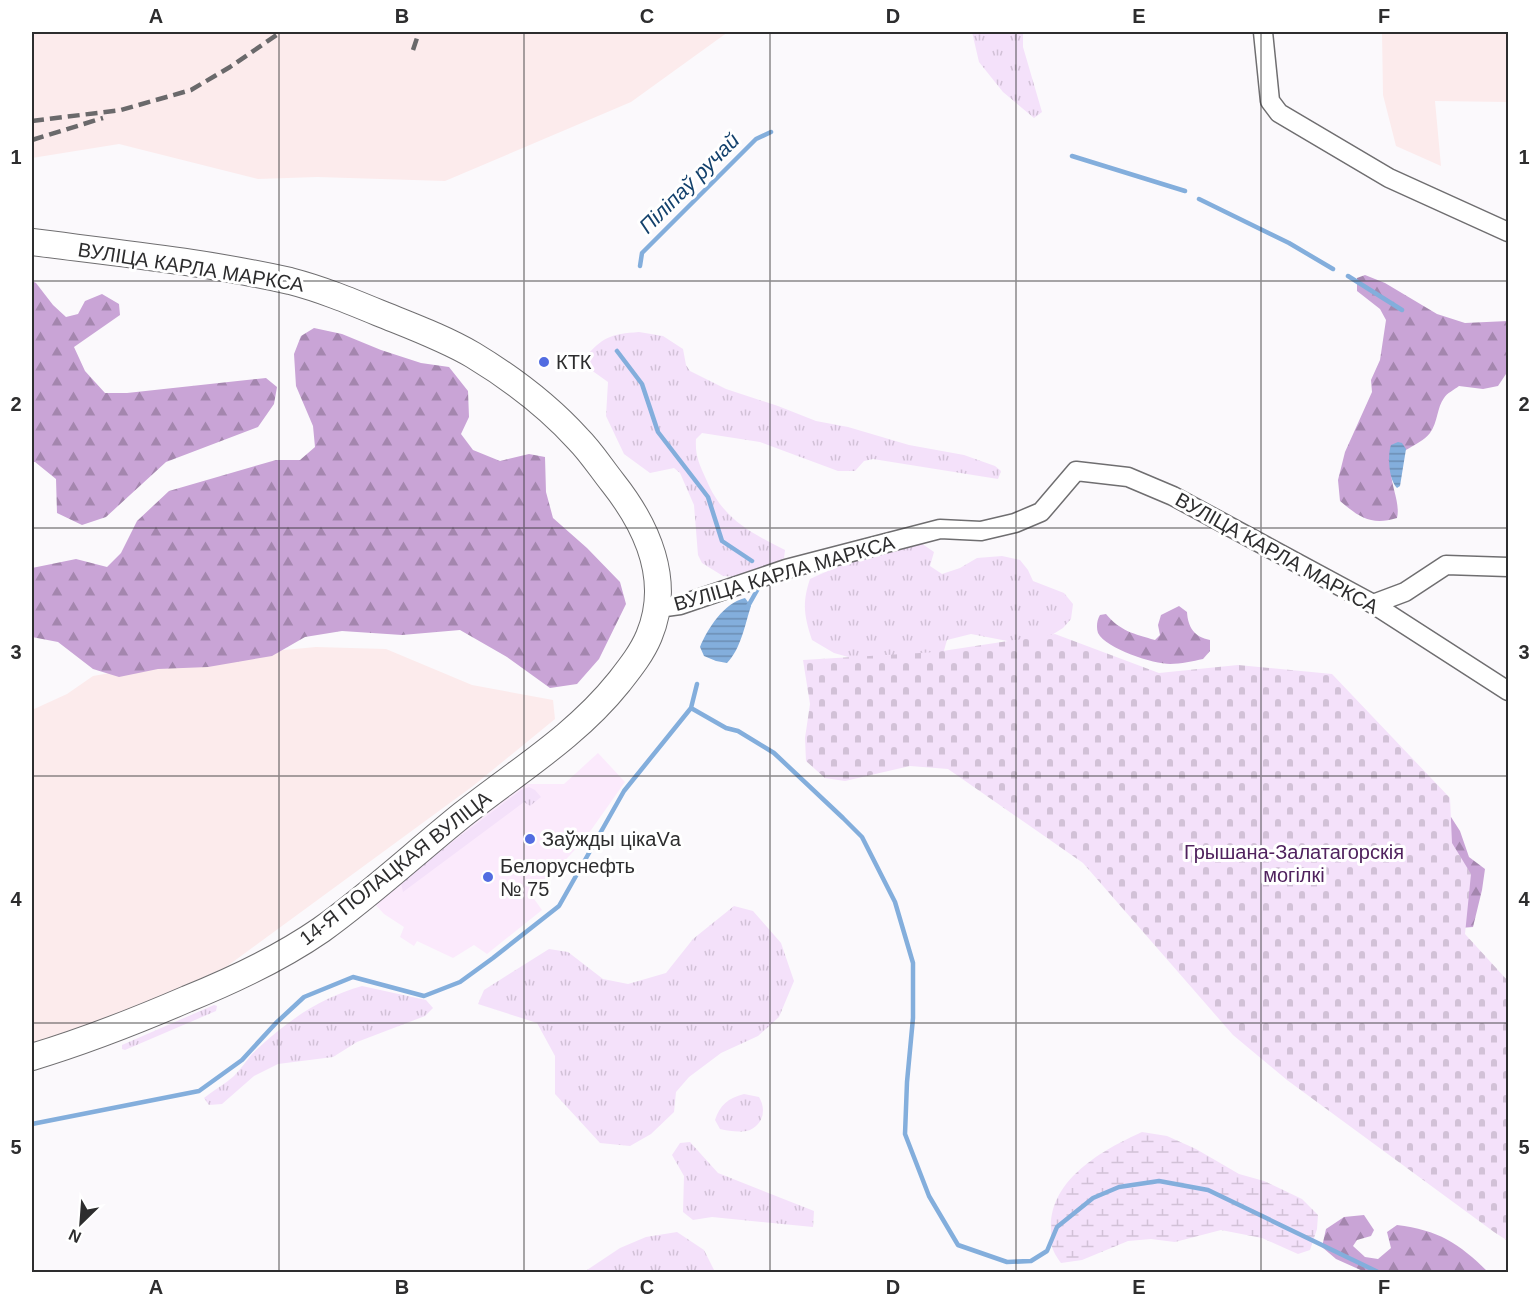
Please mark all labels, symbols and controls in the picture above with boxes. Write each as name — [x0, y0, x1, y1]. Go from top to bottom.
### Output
text: A — [149, 5, 163, 27]
text: B — [395, 5, 409, 27]
text: C — [640, 5, 654, 27]
text: D — [886, 5, 900, 27]
text: E — [1132, 5, 1146, 27]
text: F — [1378, 5, 1390, 27]
water label: Піліпаў ручай — [634, 128, 744, 238]
text: 1 — [10, 146, 22, 168]
text: 1 — [1518, 146, 1530, 168]
street label: ВУЛІЦА КАРЛА МАРКСА — [76, 238, 306, 296]
place label: КТК — [556, 351, 592, 373]
marker: КТК — [537, 355, 551, 369]
text: 2 — [10, 393, 22, 415]
text: 2 — [1518, 393, 1530, 415]
street label: ВУЛІЦА КАРЛА МАРКСА — [1172, 488, 1383, 618]
street label: ВУЛІЦА КАРЛА МАРКСА — [671, 531, 897, 615]
text: 3 — [10, 641, 22, 663]
text: 3 — [1518, 641, 1530, 663]
street label: 14-Я ПОЛАЦКАЯ ВУЛІЦА — [295, 786, 495, 949]
place label: Заўжды цікаVа — [542, 828, 682, 850]
marker: Заўжды цікаVа — [523, 832, 537, 846]
park label: Грышана-Залатагорскія могілкі — [1184, 841, 1404, 886]
place label: Белоруснефть № 75 — [500, 855, 635, 900]
marker: Белоруснефть № 75 — [481, 870, 495, 884]
text: 4 — [10, 888, 22, 910]
text: 4 — [1518, 888, 1530, 910]
text: 5 — [10, 1136, 22, 1158]
text: 5 — [1518, 1136, 1530, 1158]
north arrow — [51, 1193, 111, 1253]
text: N — [66, 1226, 84, 1246]
text: A — [149, 1276, 163, 1298]
text: B — [395, 1276, 409, 1298]
text: C — [640, 1276, 654, 1298]
text: D — [886, 1276, 900, 1298]
text: E — [1132, 1276, 1146, 1298]
text: F — [1378, 1276, 1390, 1298]

